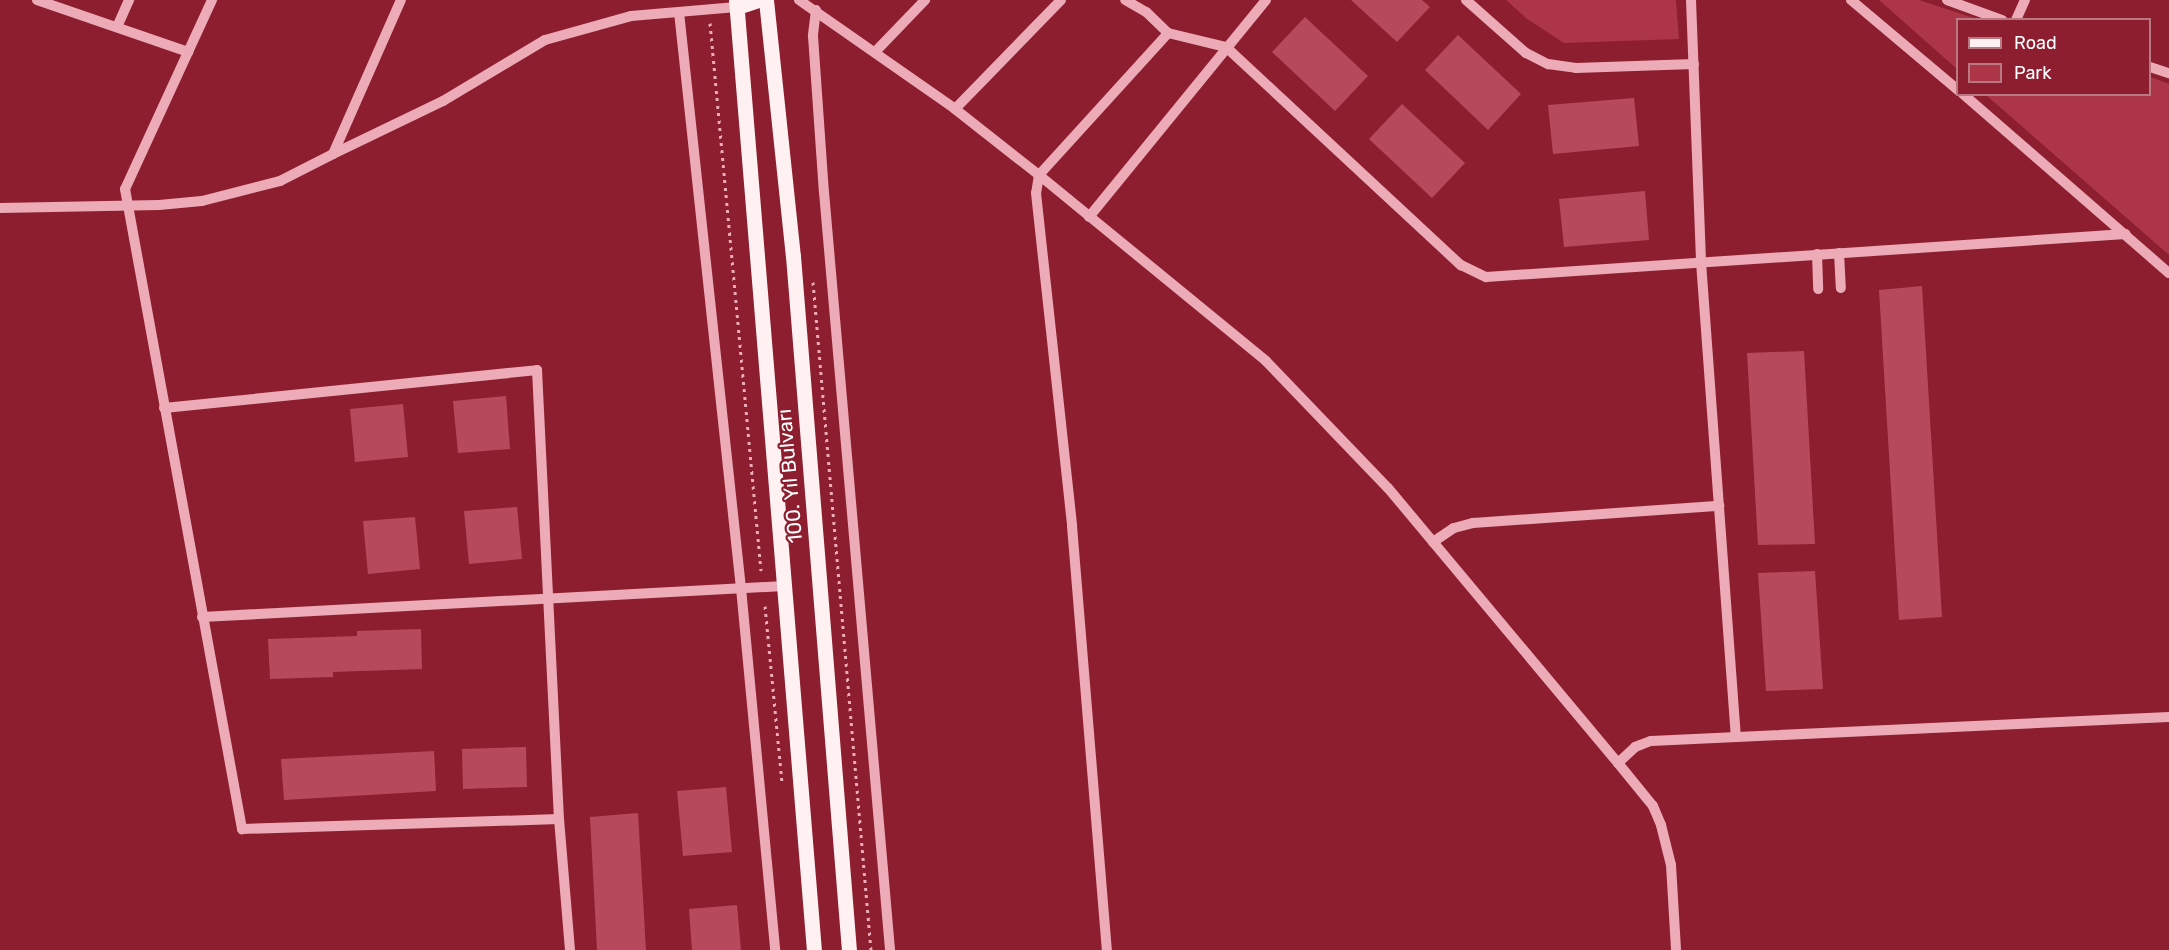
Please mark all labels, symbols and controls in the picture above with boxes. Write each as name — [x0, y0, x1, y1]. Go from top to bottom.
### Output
legend — [1956, 18, 2151, 96]
text: Road — [2014, 32, 2057, 54]
text: Park — [2014, 62, 2051, 84]
street label: 100. Yıl Bulvarı — [772, 408, 808, 544]

